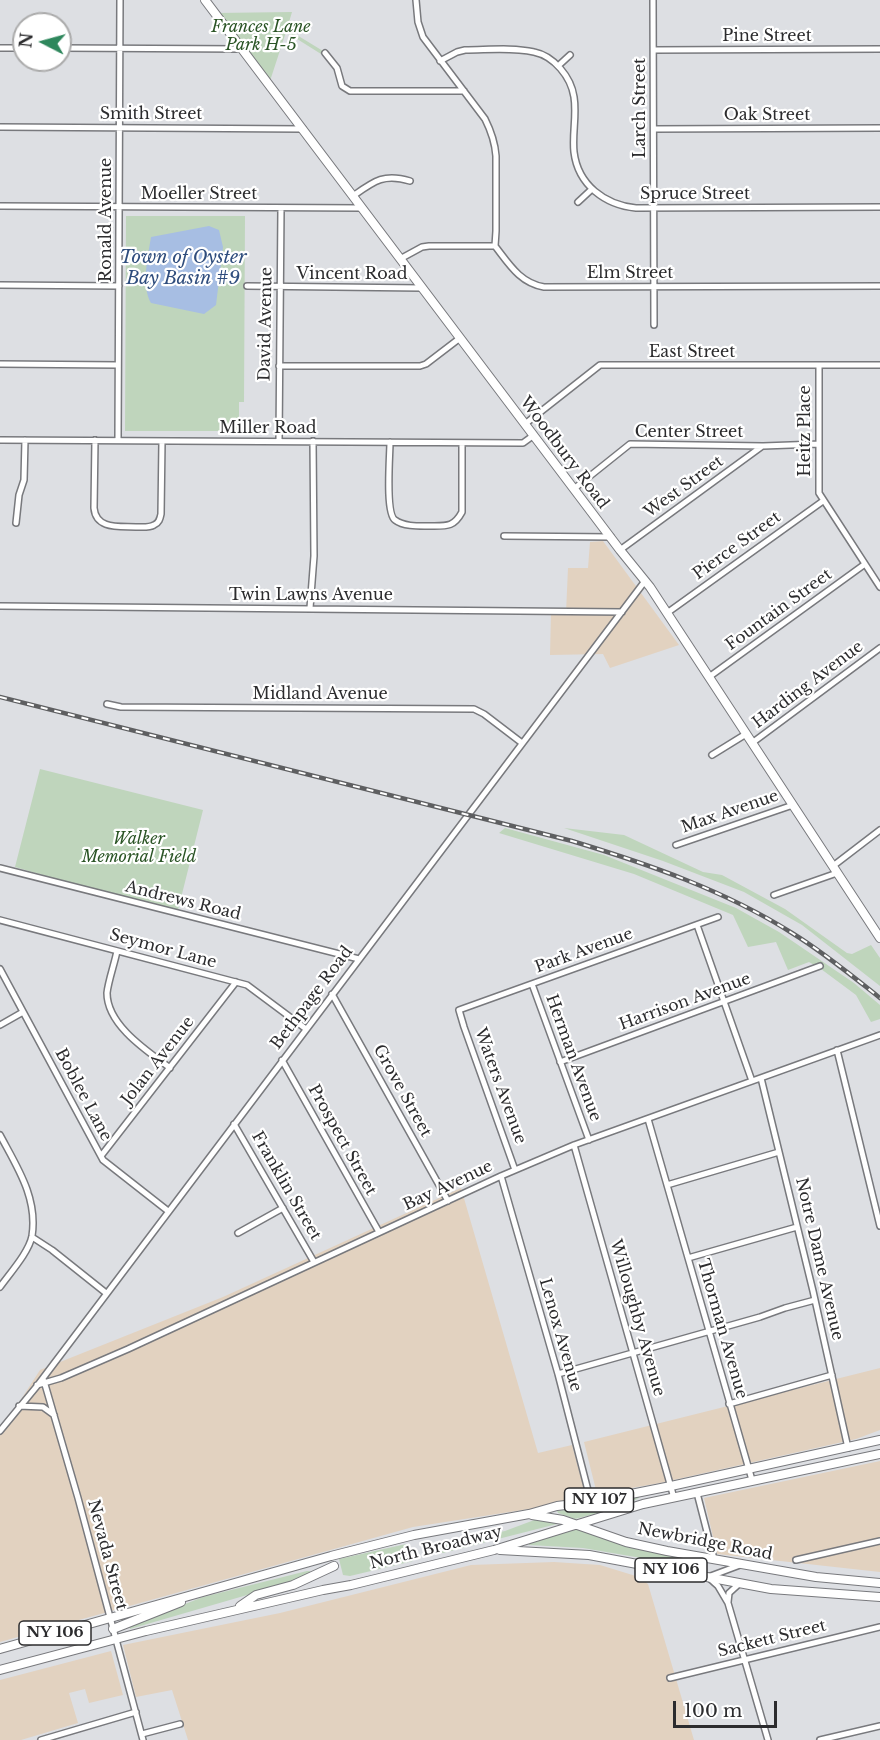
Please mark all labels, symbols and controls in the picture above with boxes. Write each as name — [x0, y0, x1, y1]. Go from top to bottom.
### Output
north arrow — [12, 12, 72, 72]
park label: Frances Lane Park H-5 — [211, 17, 311, 55]
street label: Pine Street — [722, 26, 812, 46]
text: N — [15, 32, 37, 49]
street label: Larch Street — [630, 58, 650, 158]
street label: Smith Street — [100, 104, 202, 124]
street label: Oak Street — [724, 105, 810, 125]
street label: Ronald Avenue — [96, 158, 116, 282]
street label: Moeller Street — [141, 184, 257, 204]
street label: Spruce Street — [640, 184, 750, 204]
water label: Town of Oyster Bay Basin #9 — [119, 247, 247, 290]
street label: Elm Street — [587, 263, 673, 283]
street label: Vincent Road — [297, 264, 407, 284]
street label: David Avenue — [255, 267, 277, 381]
street label: East Street — [649, 342, 735, 362]
street label: Heitz Place — [795, 385, 815, 477]
street label: Woodbury Road — [516, 393, 612, 513]
street label: Miller Road — [219, 418, 317, 438]
street label: Center Street — [635, 422, 743, 442]
street label: West Street — [641, 452, 727, 522]
street label: Pierce Street — [689, 508, 785, 584]
street label: Fountain Street — [722, 565, 836, 655]
street label: Twin Lawns Avenue — [229, 585, 393, 605]
street label: Harding Avenue — [749, 637, 867, 733]
street label: Midland Avenue — [252, 684, 388, 704]
street label: Max Avenue — [679, 786, 781, 838]
park label: Walker Memorial Field — [82, 829, 196, 867]
street label: Andrews Road — [123, 877, 243, 925]
street label: Park Avenue — [532, 924, 636, 978]
street label: Seymor Lane — [107, 925, 219, 973]
street label: Bethpage Road — [267, 943, 357, 1053]
street label: Harrison Avenue — [617, 969, 753, 1035]
street label: Herman Avenue — [541, 992, 605, 1124]
street label: Jolan Avenue — [118, 1013, 198, 1109]
street label: Waters Avenue — [470, 1025, 530, 1147]
street label: Grove Street — [369, 1041, 435, 1141]
street label: Boblee Lane — [51, 1045, 115, 1145]
street label: Prospect Street — [304, 1081, 380, 1199]
street label: Franklin Street — [247, 1128, 325, 1244]
street label: Bay Avenue — [400, 1157, 496, 1215]
street label: Notre Dame Avenue — [791, 1176, 847, 1342]
street label: Willoughby Avenue — [605, 1237, 669, 1399]
street label: Thorman Avenue — [693, 1257, 751, 1401]
street label: Lenox Avenue — [535, 1276, 585, 1394]
road number: NY 107 — [564, 1488, 634, 1512]
street label: Nevada Street — [83, 1498, 131, 1612]
street label: Newbridge Road — [636, 1520, 774, 1564]
street label: North Broadway — [368, 1522, 504, 1574]
road number: NY 106 — [635, 1558, 707, 1582]
street label: Sackett Street — [716, 1616, 828, 1662]
road number: NY 106 — [19, 1621, 91, 1645]
scale bar — [676, 1689, 780, 1727]
text: 100 m — [684, 1700, 742, 1722]

